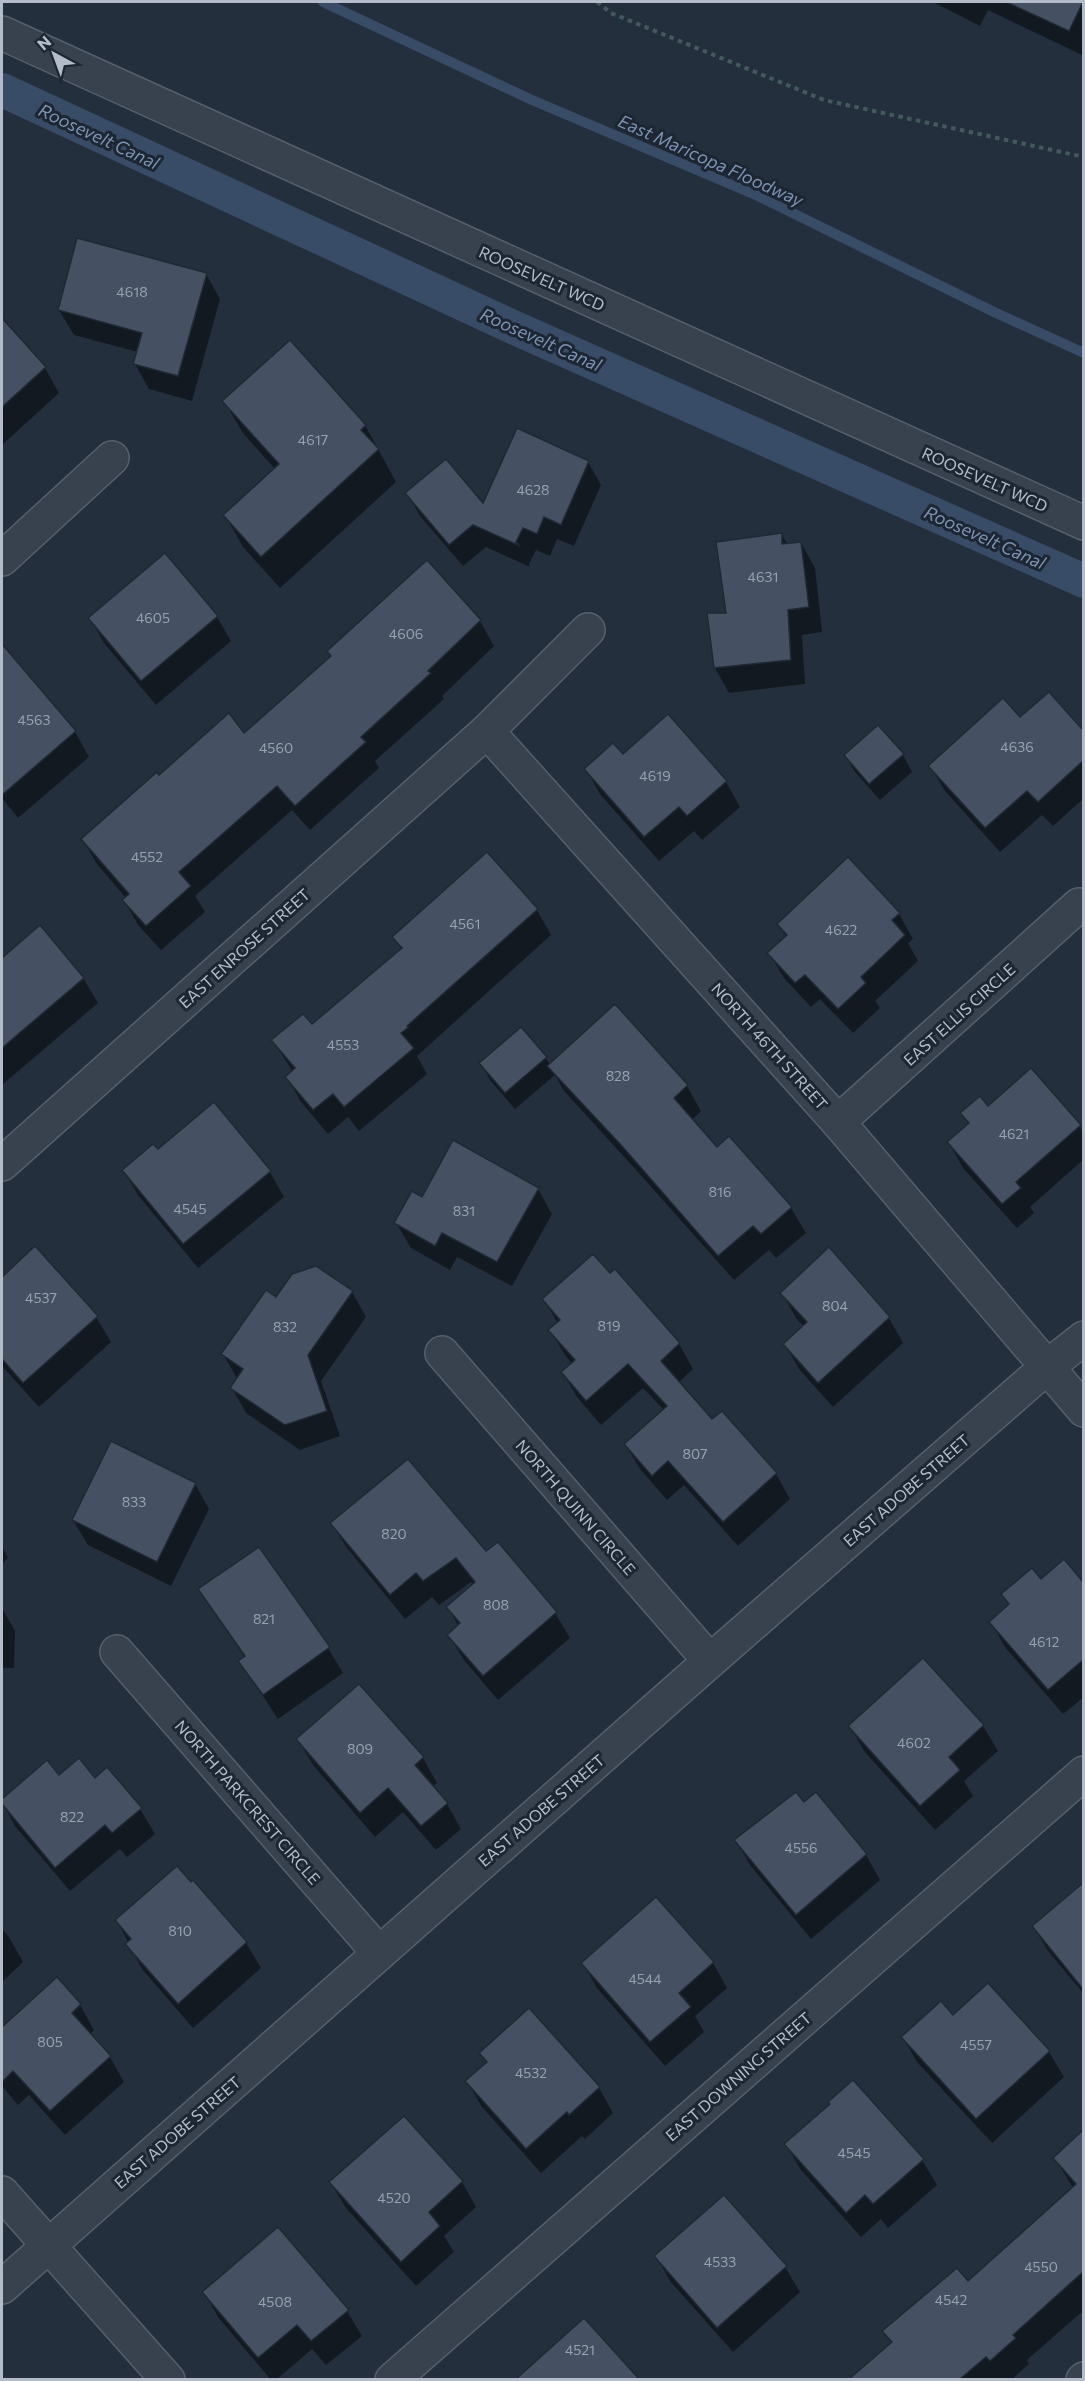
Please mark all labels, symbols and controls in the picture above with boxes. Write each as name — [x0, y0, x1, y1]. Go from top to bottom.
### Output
north arrow — [24, 24, 84, 84]
text: N — [33, 31, 55, 53]
water label: Roosevelt Canal — [35, 99, 163, 174]
water label: East Maricopa Floodway — [615, 109, 807, 211]
street label: ROOSEVELT WCD — [476, 242, 608, 314]
house number: 4618 — [116, 283, 148, 300]
water label: Roosevelt Canal — [477, 302, 605, 376]
house number: 4617 — [298, 431, 328, 448]
street label: ROOSEVELT WCD — [919, 443, 1051, 515]
house number: 4628 — [516, 481, 550, 498]
water label: Roosevelt Canal — [921, 500, 1049, 574]
house number: 4631 — [748, 568, 778, 585]
house number: 4605 — [136, 609, 170, 626]
house number: 4606 — [389, 625, 423, 642]
house number: 4563 — [18, 711, 50, 728]
house number: 4636 — [1000, 738, 1034, 755]
house number: 4560 — [259, 739, 293, 756]
house number: 4619 — [639, 767, 671, 784]
house number: 4552 — [131, 848, 163, 865]
street label: EAST ENROSE STREET — [175, 884, 313, 1012]
house number: 4561 — [450, 915, 480, 932]
house number: 4622 — [825, 921, 857, 938]
street label: EAST ELLIS CIRCLE — [899, 959, 1019, 1069]
street label: NORTH 46TH STREET — [708, 979, 832, 1113]
house number: 4553 — [327, 1036, 359, 1053]
house number: 828 — [606, 1067, 630, 1084]
house number: 4621 — [999, 1125, 1029, 1142]
house number: 816 — [709, 1183, 731, 1200]
house number: 4545 — [174, 1200, 206, 1217]
house number: 831 — [453, 1202, 475, 1219]
house number: 4537 — [25, 1289, 57, 1306]
house number: 804 — [822, 1297, 849, 1314]
house number: 819 — [598, 1317, 620, 1334]
house number: 832 — [273, 1318, 297, 1335]
street label: EAST ADOBE STREET — [839, 1430, 973, 1550]
street label: NORTH QUINN CIRCLE — [512, 1436, 640, 1578]
house number: 807 — [683, 1445, 707, 1462]
house number: 833 — [122, 1493, 146, 1510]
house number: 820 — [381, 1525, 407, 1542]
house number: 808 — [483, 1596, 509, 1613]
house number: 821 — [253, 1610, 275, 1627]
house number: 4612 — [1029, 1633, 1060, 1650]
street label: NORTH PARKCREST CIRCLE — [172, 1716, 324, 1888]
house number: 4602 — [897, 1734, 931, 1751]
house number: 809 — [347, 1740, 373, 1757]
street label: EAST ADOBE STREET — [474, 1750, 608, 1870]
house number: 822 — [60, 1808, 84, 1825]
house number: 4556 — [785, 1839, 817, 1856]
house number: 810 — [168, 1922, 192, 1939]
house number: 4544 — [628, 1970, 662, 1987]
street label: EAST DOWNING STREET — [661, 2008, 815, 2144]
house number: 805 — [37, 2033, 63, 2050]
house number: 4557 — [960, 2036, 992, 2053]
house number: 4532 — [515, 2064, 547, 2081]
street label: EAST ADOBE STREET — [110, 2072, 244, 2192]
house number: 4545 — [838, 2144, 870, 2161]
house number: 4520 — [377, 2189, 411, 2206]
house number: 4533 — [704, 2253, 736, 2270]
house number: 4550 — [1024, 2258, 1058, 2275]
house number: 4542 — [935, 2291, 967, 2308]
house number: 4508 — [258, 2293, 292, 2310]
house number: 4521 — [565, 2341, 595, 2358]

